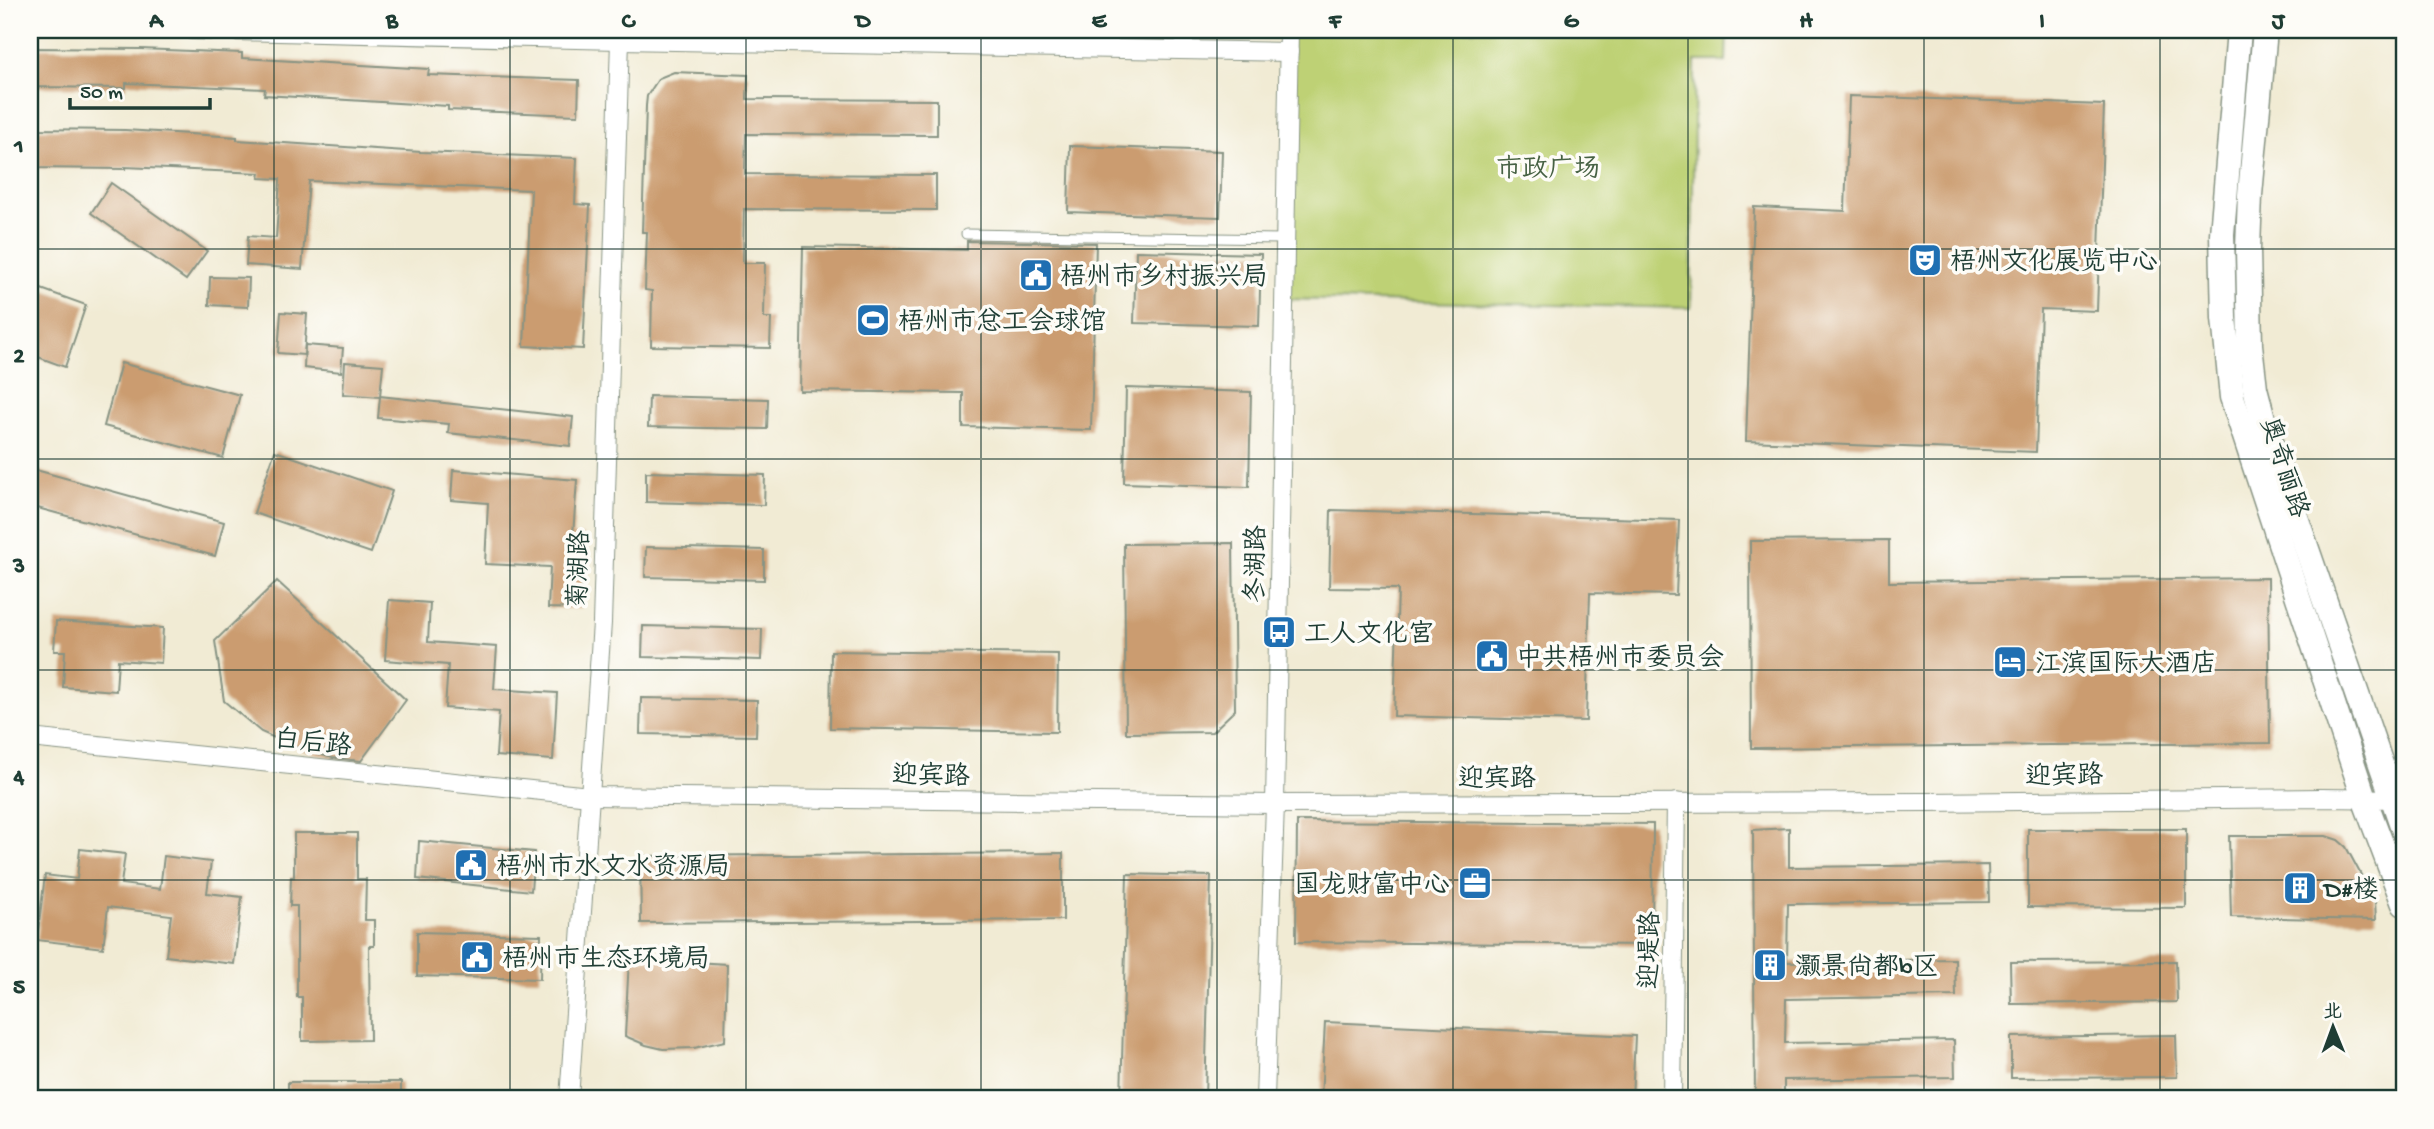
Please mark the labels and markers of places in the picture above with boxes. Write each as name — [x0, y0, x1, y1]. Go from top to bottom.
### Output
theatre icon: 梧州文化展览中心 — [1906, 241, 1944, 279]
place label: 梧州文化展览中心 — [1950, 247, 2158, 280]
public building icon: 梧州市乡村振兴局 — [1017, 256, 1055, 294]
place label: 梧州市乡村振兴局 — [1060, 262, 1268, 295]
sports icon: 梧州市总工会球馆 — [854, 301, 892, 339]
place label: 梧州市总工会球馆 — [898, 307, 1106, 340]
bus stop icon: 工人文化宫 — [1260, 613, 1298, 651]
place label: 工人文化宫 — [1304, 619, 1434, 652]
public building icon: 中共梧州市委员会 — [1473, 637, 1511, 675]
place label: 中共梧州市委员会 — [1516, 643, 1724, 676]
hotel icon: 江滨国际大酒店 — [1991, 643, 2029, 681]
place label: 江滨国际大酒店 — [2035, 649, 2217, 682]
public building icon: 梧州市水文水资源局 — [452, 846, 490, 884]
place label: 梧州市水文水资源局 — [496, 852, 730, 885]
office icon: 国龙财富中心 — [1456, 864, 1494, 902]
building icon: D#楼 — [2281, 869, 2319, 907]
place label: 国龙财富中心 — [1294, 870, 1450, 903]
place label: D#楼 — [2322, 875, 2379, 908]
public building icon: 梧州市生态环境局 — [458, 938, 496, 976]
place label: 梧州市生态环境局 — [502, 944, 710, 977]
building icon: 灏景尚都b区 — [1751, 946, 1789, 984]
place label: 灏景尚都b区 — [1795, 953, 1939, 985]

